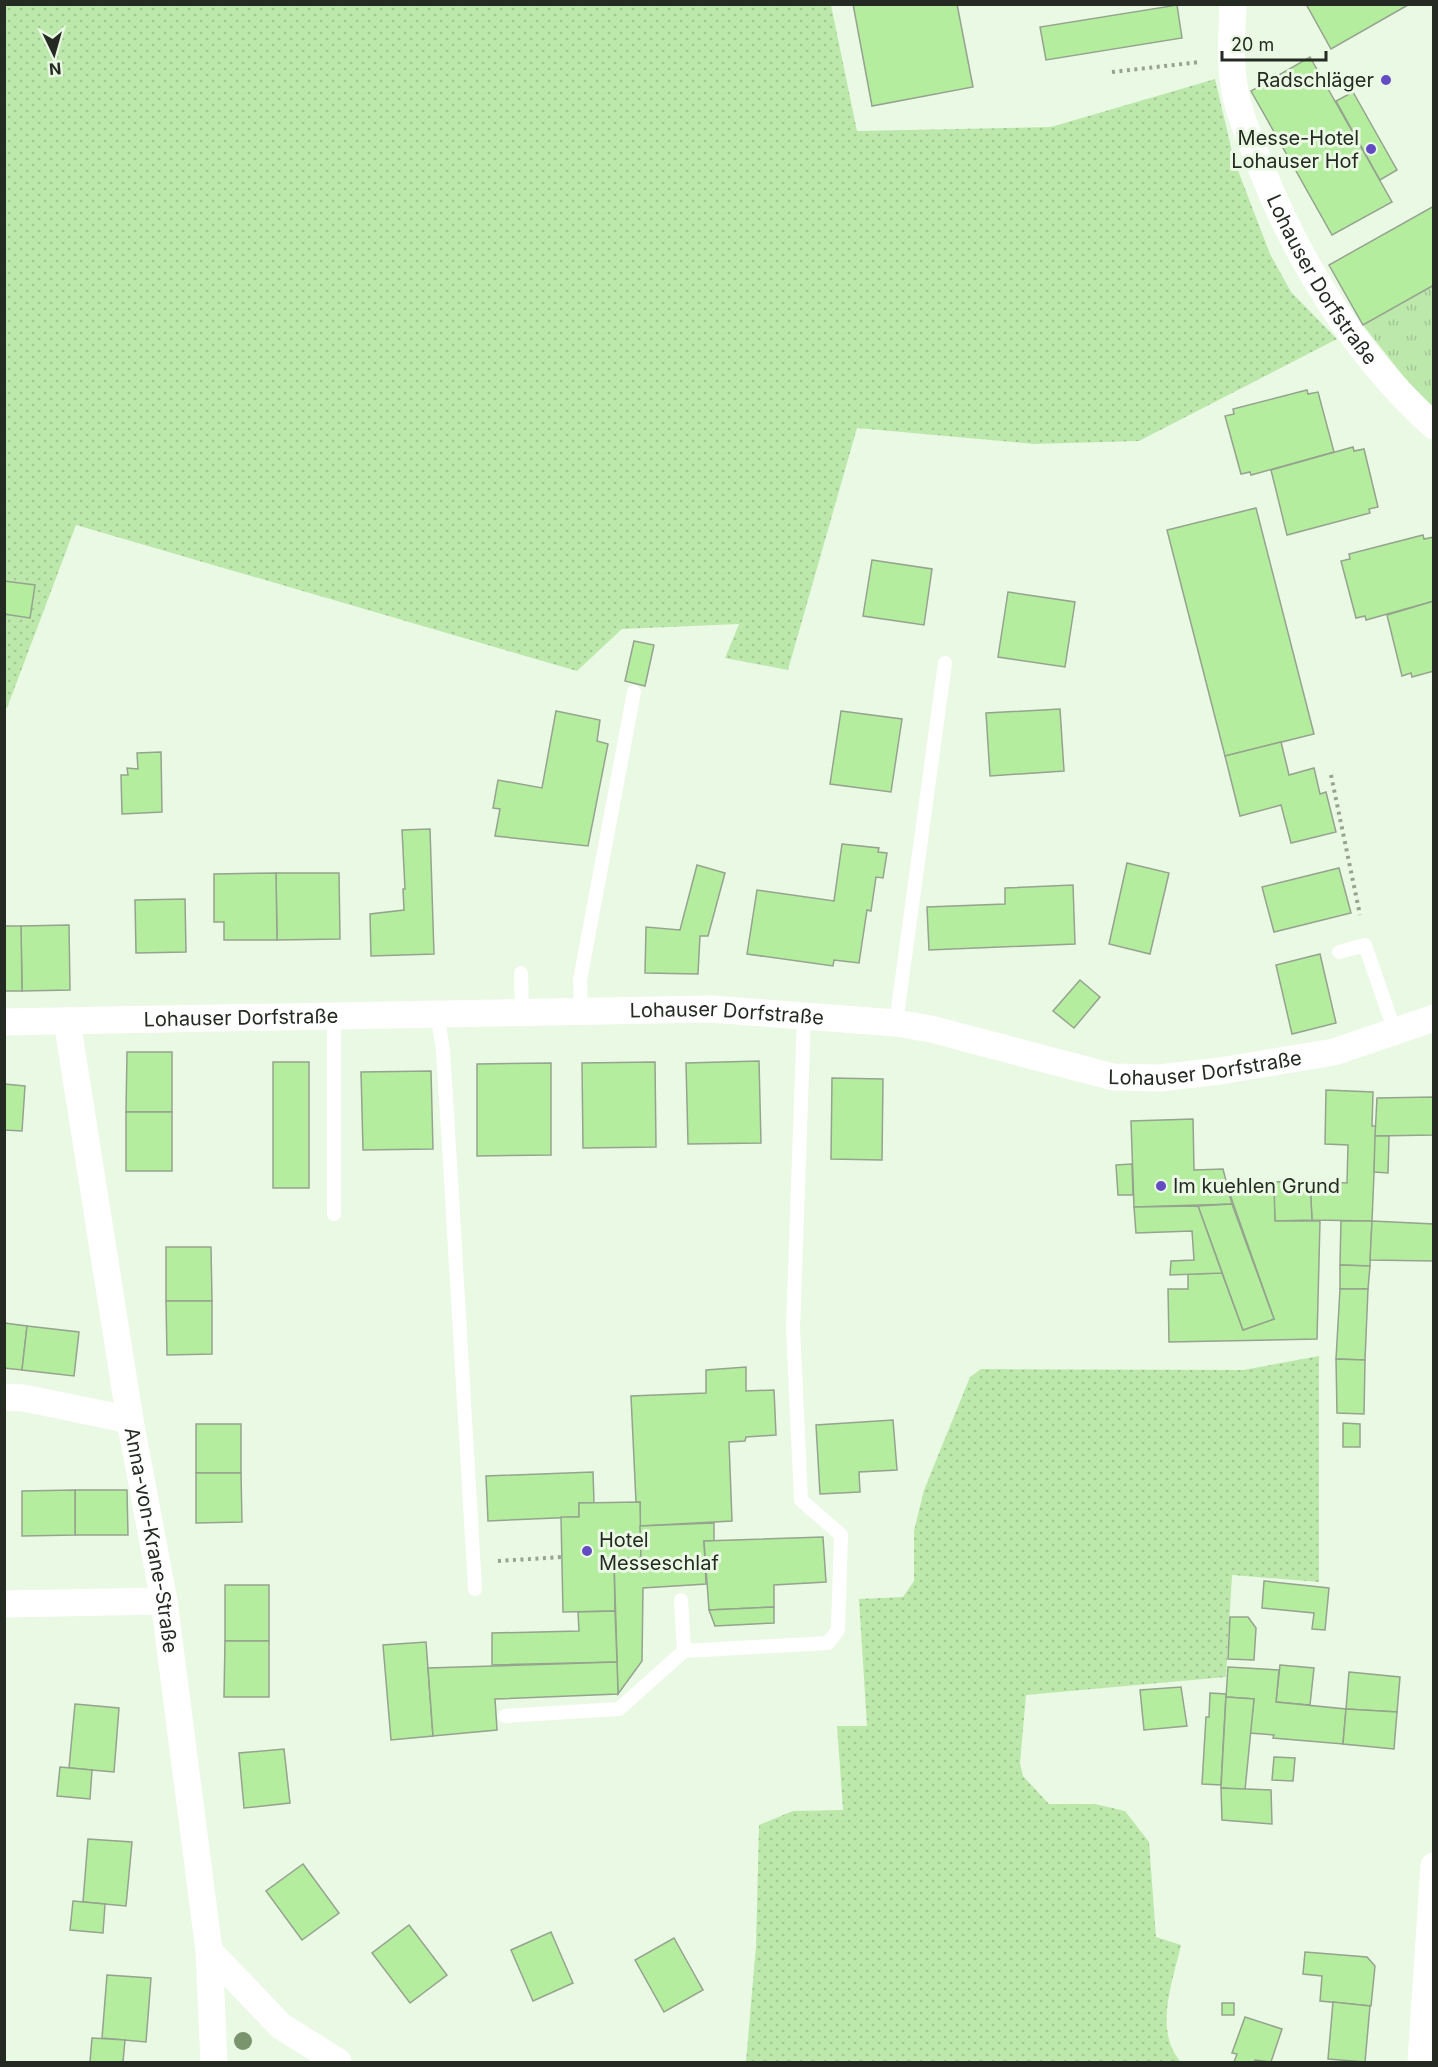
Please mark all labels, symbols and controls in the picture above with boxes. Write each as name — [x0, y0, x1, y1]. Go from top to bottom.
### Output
north arrow — [24, 24, 84, 84]
scale bar — [1222, 24, 1326, 62]
text: 20 m — [1231, 34, 1274, 55]
text: N — [48, 58, 62, 79]
place label: Radschläger — [1256, 68, 1374, 92]
marker: Radschläger — [1379, 73, 1393, 87]
place label: Messe-Hotel Lohauser Hof — [1231, 126, 1360, 173]
marker: Messe-Hotel Lohauser Hof — [1364, 142, 1378, 156]
street label: Lohauser Dorfstraße — [1262, 191, 1382, 369]
street label: Lohauser Dorfstraße — [629, 997, 825, 1030]
street label: Lohauser Dorfstraße — [143, 1004, 339, 1031]
street label: Lohauser Dorfstraße — [1108, 1046, 1303, 1090]
place label: Im kuehlen Grund — [1173, 1174, 1340, 1198]
marker: Im kuehlen Grund — [1154, 1179, 1168, 1193]
street label: Anna-von-Krane-Straße — [120, 1425, 183, 1654]
place label: Hotel Messeschlaf — [599, 1528, 719, 1575]
marker: Hotel Messeschlaf — [580, 1544, 594, 1558]

